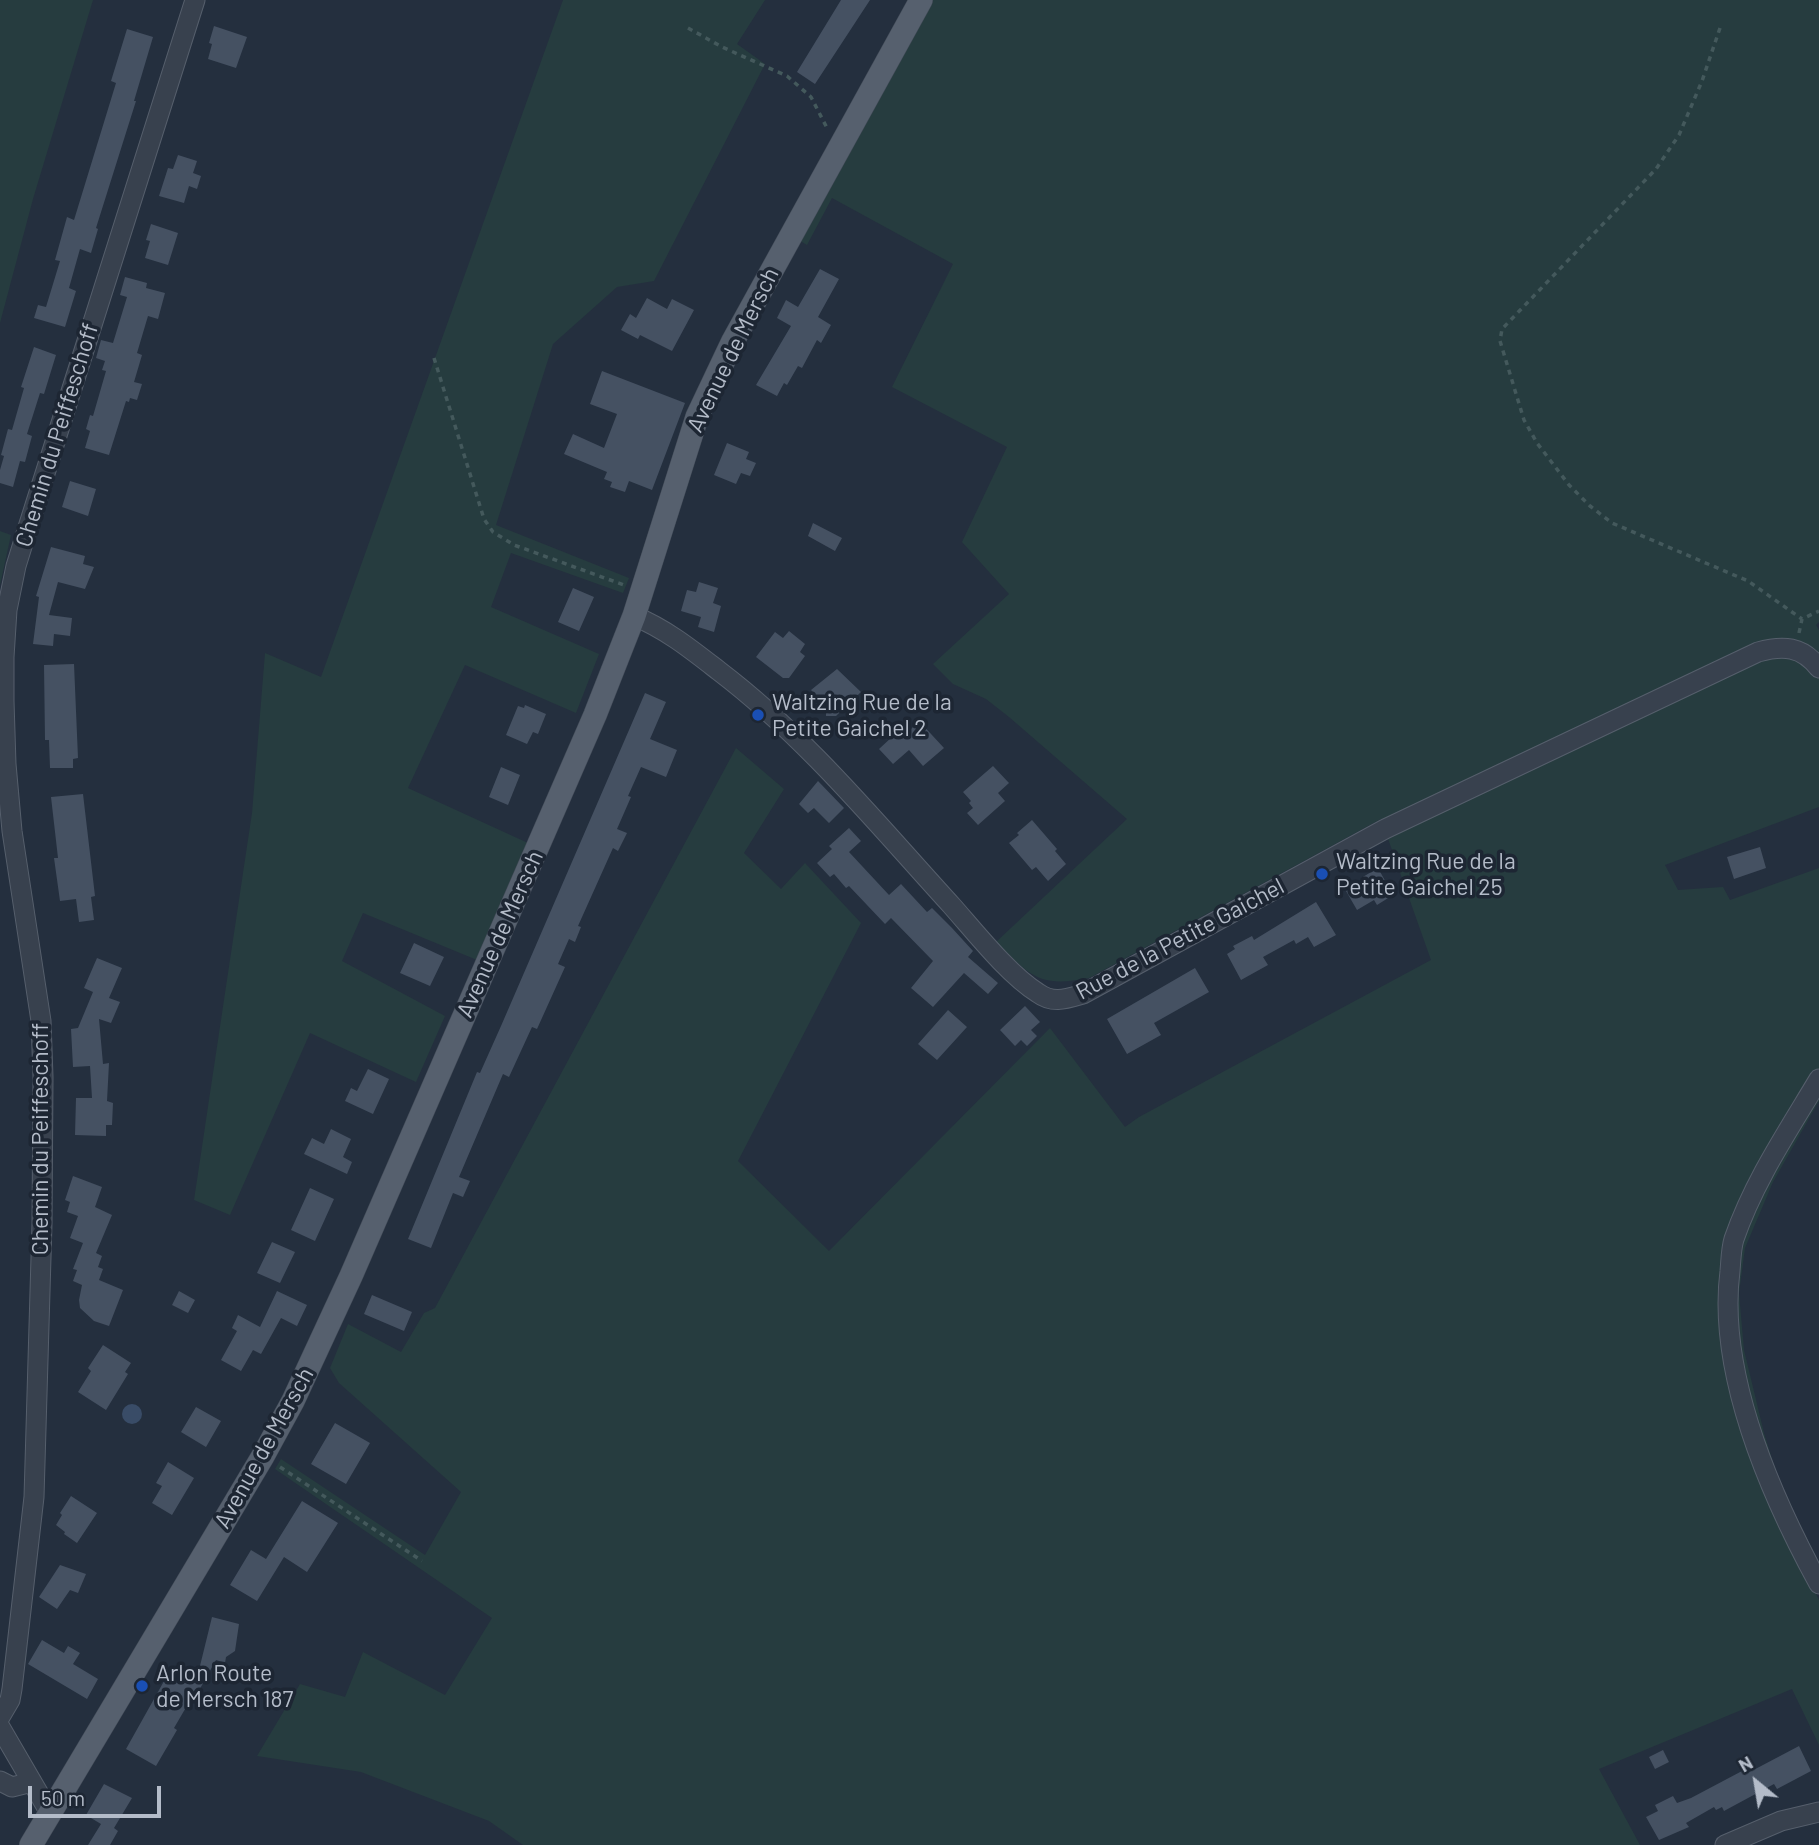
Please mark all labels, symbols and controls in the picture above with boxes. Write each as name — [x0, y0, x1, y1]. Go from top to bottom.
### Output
street label: Avenue de Mersch — [681, 263, 785, 437]
street label: Chemin du Peiffeschoff — [10, 320, 104, 550]
place label: Waltzing Rue de la Petite Gaichel 2 — [772, 688, 952, 742]
marker: Waltzing Rue de la Petite Gaichel 2 — [750, 707, 766, 723]
street label: Avenue de Mersch — [451, 846, 549, 1022]
place label: Waltzing Rue de la Petite Gaichel 25 — [1336, 847, 1516, 901]
marker: Waltzing Rue de la Petite Gaichel 25 — [1314, 866, 1330, 882]
street label: Rue de la Petite Gaichel — [1071, 872, 1289, 1006]
street label: Chemin du Peiffeschoff — [26, 1023, 54, 1255]
street label: Avenue de Mersch — [208, 1363, 320, 1533]
place label: Arlon Route de Mersch 187 — [156, 1659, 293, 1713]
marker: Arlon Route de Mersch 187 — [134, 1678, 150, 1694]
north arrow — [1721, 1747, 1791, 1817]
text: N — [1734, 1750, 1756, 1777]
scale bar — [32, 1772, 164, 1816]
text: 50 m — [41, 1785, 85, 1810]

